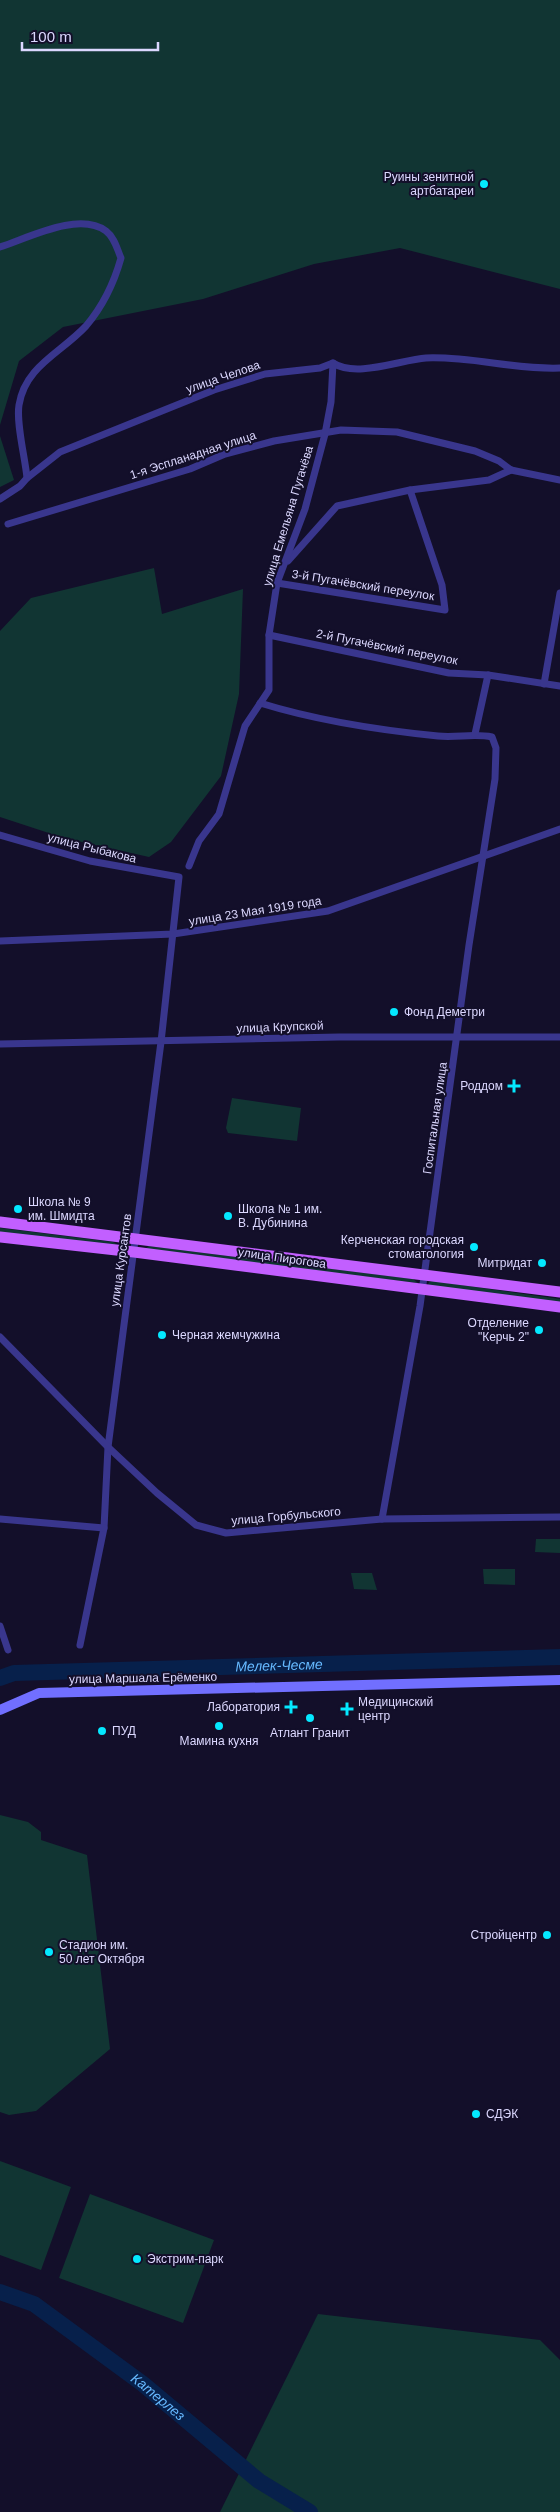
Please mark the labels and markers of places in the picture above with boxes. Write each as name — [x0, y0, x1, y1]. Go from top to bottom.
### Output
place label: Руины зенитной артбатареи — [384, 170, 474, 198]
marker: Руины зенитной артбатареи — [478, 178, 490, 190]
place label: Фонд Деметри — [404, 1005, 485, 1019]
marker: Фонд Деметри — [388, 1006, 400, 1018]
place label: Роддом — [460, 1079, 503, 1093]
marker: Роддом — [507, 1079, 521, 1093]
place label: Школа № 9 им. Шмидта — [28, 1195, 95, 1223]
place label: Школа № 1 им. В. Дубинина — [238, 1202, 322, 1230]
marker: Школа № 9 им. Шмидта — [12, 1203, 24, 1215]
marker: Школа № 1 им. В. Дубинина — [222, 1210, 234, 1222]
place label: Керченская городская стоматология — [341, 1233, 464, 1261]
marker: Керченская городская стоматология — [468, 1241, 480, 1253]
place label: Митридат — [478, 1256, 533, 1270]
marker: Митридат — [536, 1257, 548, 1269]
place label: Отделение "Керчь 2" — [468, 1316, 529, 1344]
marker: Отделение "Керчь 2" — [533, 1324, 545, 1336]
place label: Черная жемчужина — [172, 1328, 280, 1342]
marker: Черная жемчужина — [156, 1329, 168, 1341]
place label: Медицинский центр — [358, 1695, 433, 1723]
place label: Лаборатория — [207, 1700, 280, 1714]
marker: Лаборатория — [284, 1700, 298, 1714]
marker: Медицинский центр — [340, 1702, 354, 1716]
marker: Атлант Гранит — [304, 1712, 316, 1724]
marker: Мамина кухня — [213, 1720, 225, 1732]
place label: ПУД — [112, 1724, 136, 1738]
marker: ПУД — [96, 1725, 108, 1737]
place label: Атлант Гранит — [270, 1726, 351, 1740]
place label: Мамина кухня — [180, 1734, 258, 1748]
place label: Стройцентр — [471, 1928, 537, 1942]
marker: Стройцентр — [541, 1929, 553, 1941]
place label: Стадион им. 50 лет Октября — [59, 1938, 144, 1966]
marker: Стадион им. 50 лет Октября — [43, 1946, 55, 1958]
place label: СДЭК — [486, 2107, 518, 2121]
marker: СДЭК — [470, 2108, 482, 2120]
place label: Экстрим-парк — [147, 2252, 224, 2266]
marker: Экстрим-парк — [131, 2253, 143, 2265]

